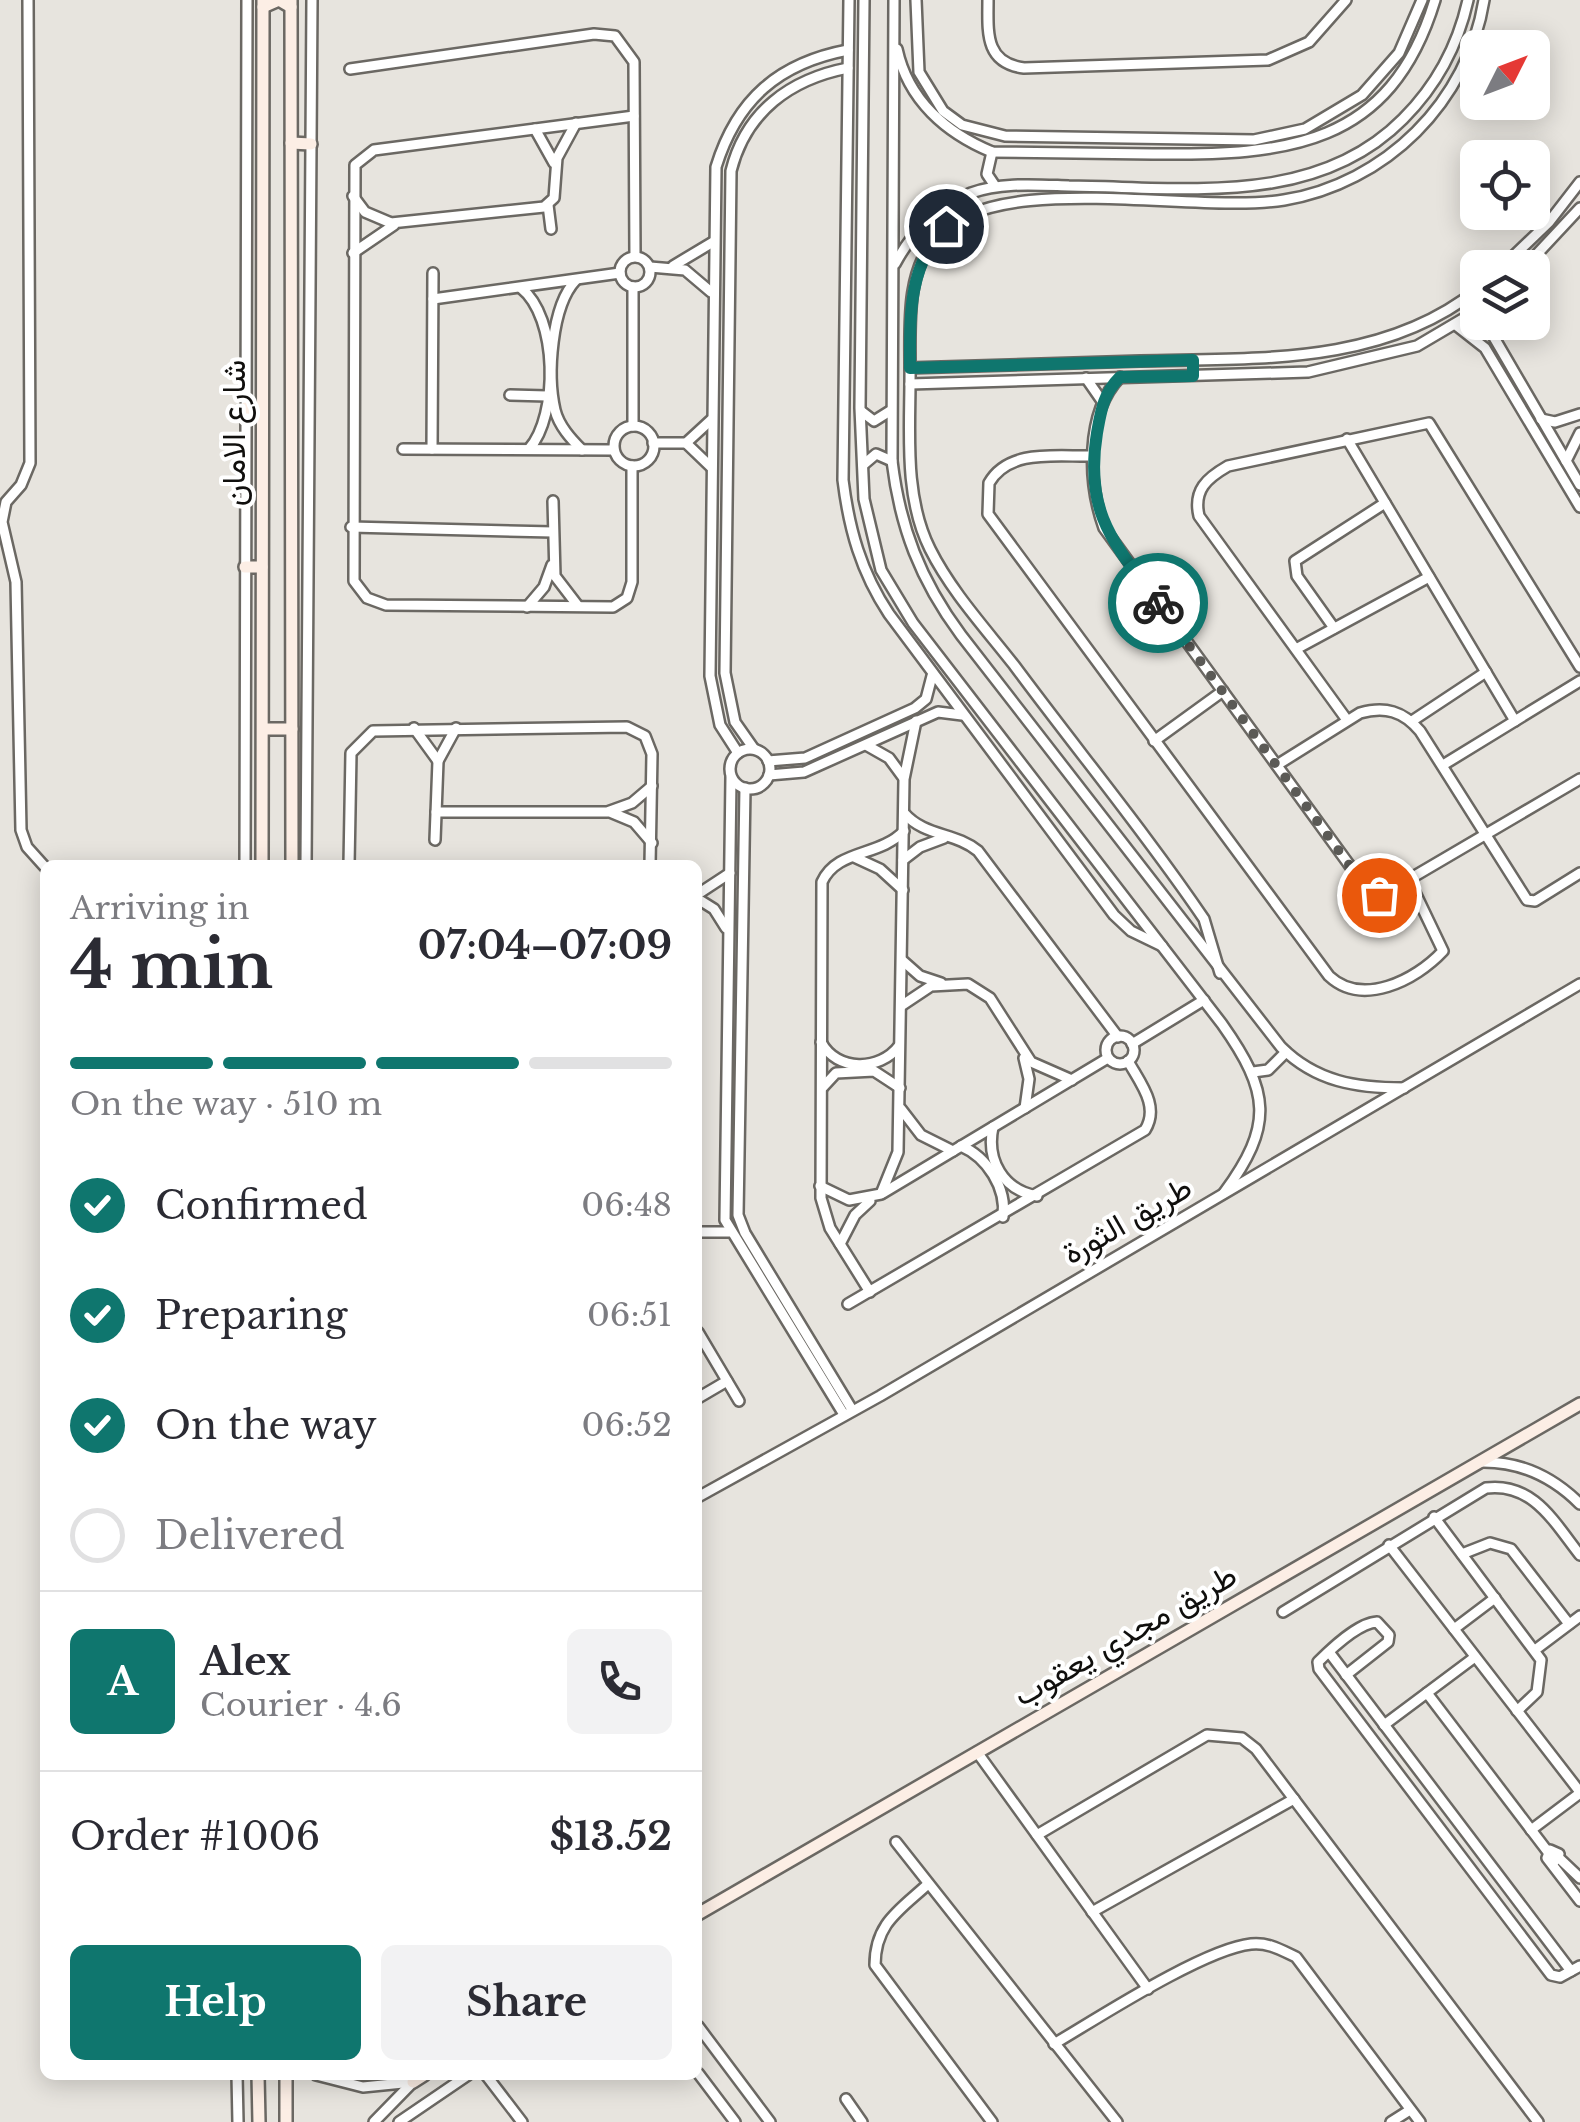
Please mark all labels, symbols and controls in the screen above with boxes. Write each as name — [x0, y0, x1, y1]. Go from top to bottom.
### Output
north arrow — [1460, 30, 1550, 120]
map controls — [1460, 30, 1550, 340]
button: locate — [1460, 140, 1550, 230]
pin — [904, 184, 989, 269]
icon: home — [919, 199, 974, 254]
button: layers — [1460, 250, 1550, 340]
street label: شارع الامان — [214, 360, 256, 506]
courier — [1108, 553, 1208, 653]
icon: bike — [1131, 576, 1186, 631]
pin — [1337, 853, 1422, 938]
icon: bag — [1352, 868, 1407, 923]
text: Arriving in — [70, 888, 249, 928]
text: 07:04–07:09 — [418, 922, 672, 969]
text: 4 min — [70, 925, 273, 1006]
text: On the way · 510 m — [70, 1084, 382, 1124]
street label: طريق الثورة — [1055, 1167, 1199, 1273]
icon: check — [70, 1178, 125, 1233]
text: Confirmed — [155, 1182, 368, 1229]
text: 06:48 — [581, 1185, 672, 1225]
icon: check — [70, 1288, 125, 1343]
text: Preparing — [155, 1292, 347, 1339]
text: 06:51 — [587, 1295, 672, 1335]
icon: check — [70, 1398, 125, 1453]
text: On the way — [155, 1402, 377, 1449]
text: 06:52 — [582, 1405, 672, 1445]
text: Delivered — [155, 1512, 345, 1559]
street label: طريق مجدي يعقوب — [1006, 1555, 1247, 1720]
button: phone — [567, 1629, 672, 1734]
text: Alex — [200, 1638, 291, 1685]
text: A — [107, 1658, 138, 1705]
text: Courier · 4.6 — [200, 1685, 402, 1725]
text: Order #1006 — [70, 1813, 320, 1860]
text: $13.52 — [550, 1813, 672, 1860]
button: Help — [70, 1945, 361, 2060]
button: Share — [381, 1945, 672, 2060]

